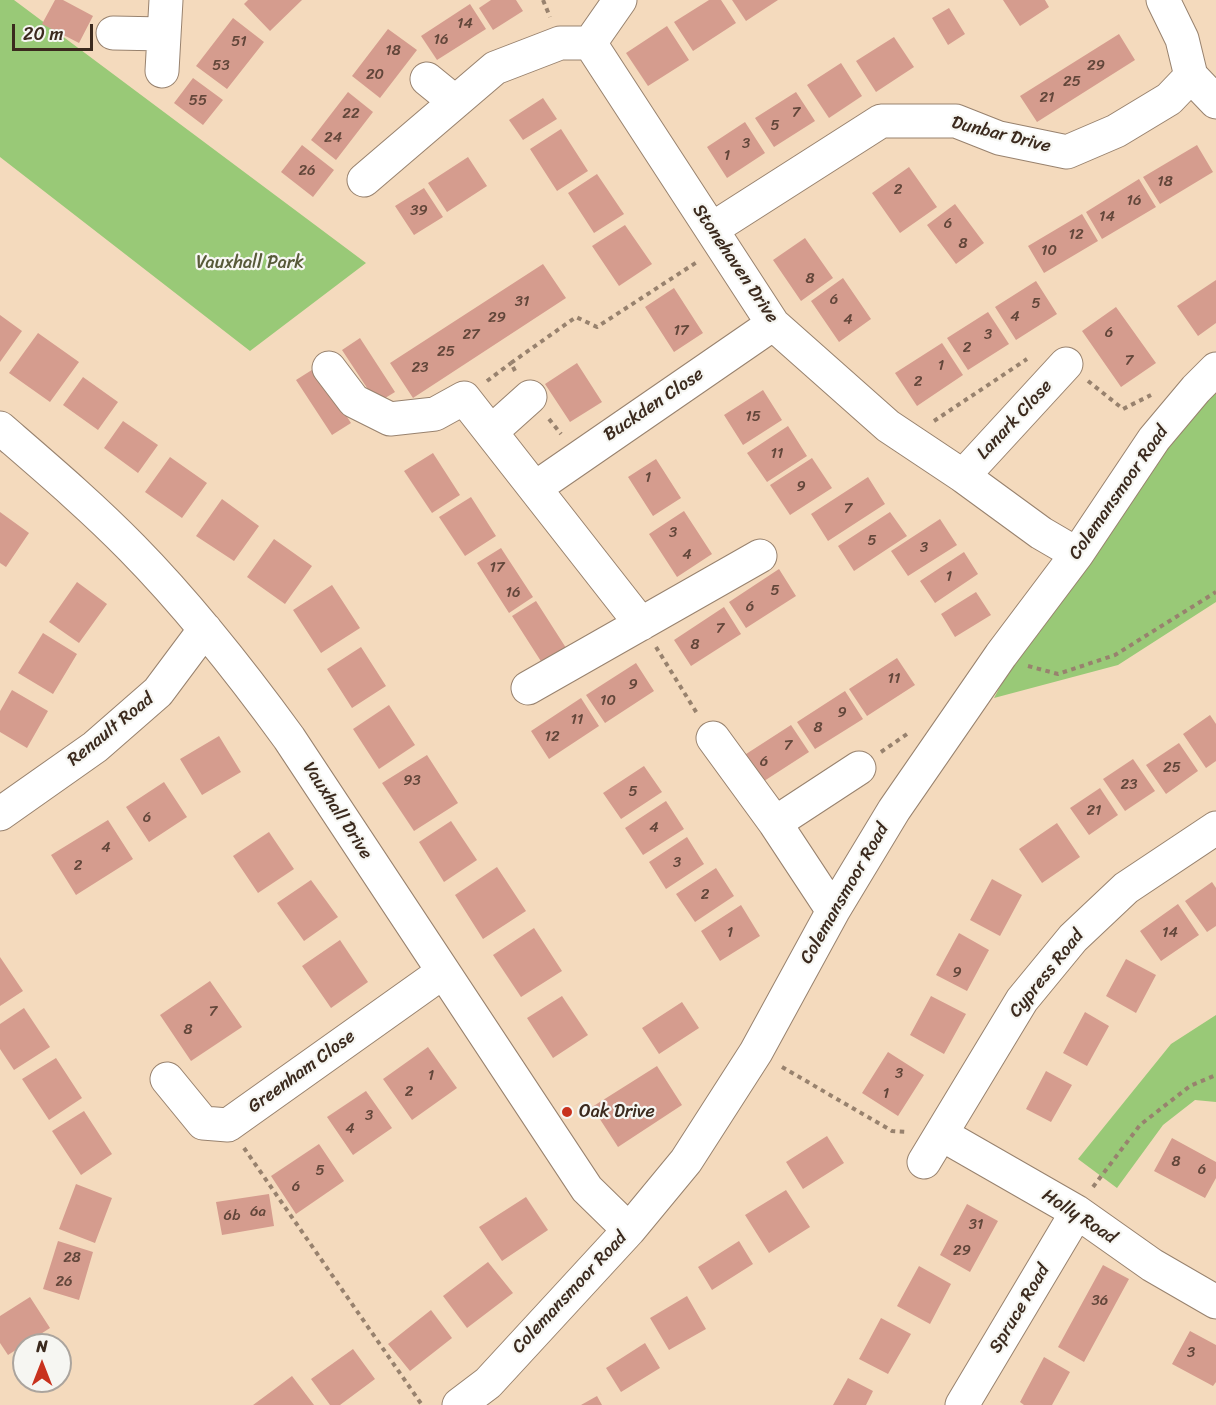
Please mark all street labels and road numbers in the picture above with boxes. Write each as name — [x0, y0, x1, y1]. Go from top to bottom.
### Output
street label: Dunbar Drive — [949, 112, 1053, 158]
street label: Stonehaven Drive — [687, 201, 783, 327]
street label: Buckden Close — [600, 364, 708, 446]
street label: Lanark Close — [973, 376, 1057, 464]
street label: Colemansmoor Road — [1065, 422, 1173, 564]
street label: Renault Road — [64, 689, 158, 771]
street label: Vauxhall Drive — [298, 758, 376, 864]
street label: Colemansmoor Road — [796, 820, 894, 968]
street label: Cypress Road — [1005, 926, 1089, 1022]
street label: Greenham Close — [244, 1026, 360, 1118]
street label: Holly Road — [1038, 1185, 1120, 1249]
street label: Colemansmoor Road — [508, 1228, 632, 1358]
street label: Spruce Road — [985, 1261, 1055, 1357]

